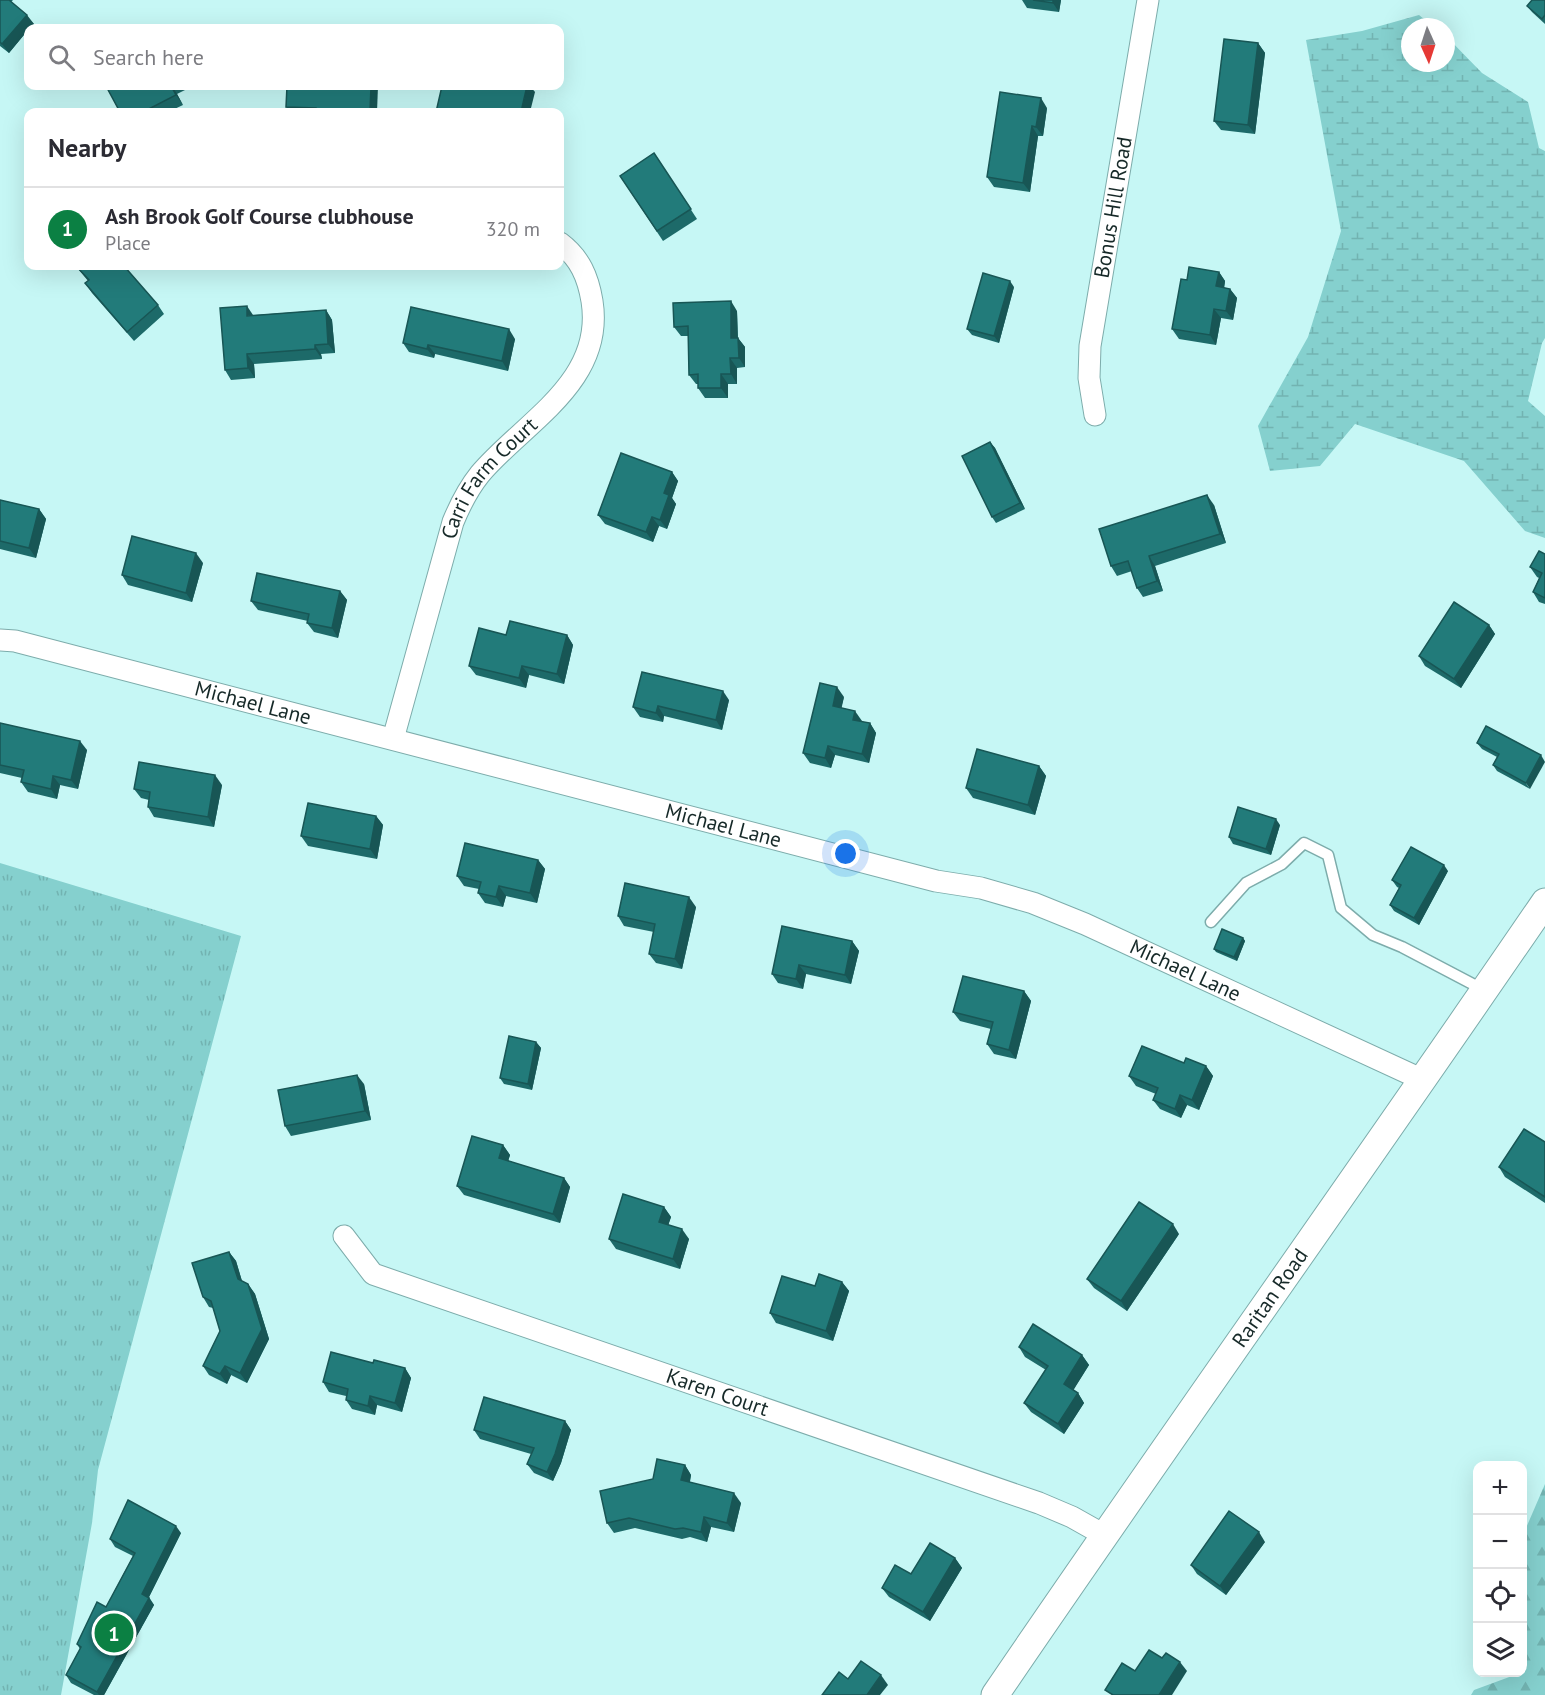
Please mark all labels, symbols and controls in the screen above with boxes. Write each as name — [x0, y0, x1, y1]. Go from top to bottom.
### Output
north arrow — [1401, 18, 1455, 72]
search box — [24, 24, 564, 90]
icon: search — [45, 41, 78, 74]
text: Search here — [93, 43, 204, 71]
text: Nearby — [48, 131, 126, 164]
street label: Bonus Hill Road — [1088, 135, 1138, 280]
text: Ash Brook Golf Course clubhouse — [105, 202, 414, 230]
text: 1 — [62, 216, 73, 242]
text: 320 m — [486, 216, 540, 242]
text: Place — [105, 230, 151, 256]
street label: Carri Farm Court — [435, 411, 543, 542]
street label: Michael Lane — [192, 674, 314, 731]
street label: Michael Lane — [662, 797, 784, 853]
your location — [831, 839, 860, 868]
street label: Michael Lane — [1126, 933, 1245, 1007]
street label: Raritan Road — [1226, 1243, 1314, 1352]
street label: Karen Court — [663, 1362, 772, 1422]
map controls — [1473, 1461, 1527, 1677]
button: + — [1473, 1461, 1527, 1515]
button: − — [1473, 1515, 1527, 1569]
button: locate — [1473, 1569, 1527, 1623]
pin: 1 — [94, 1610, 134, 1656]
button: layers — [1473, 1623, 1527, 1677]

